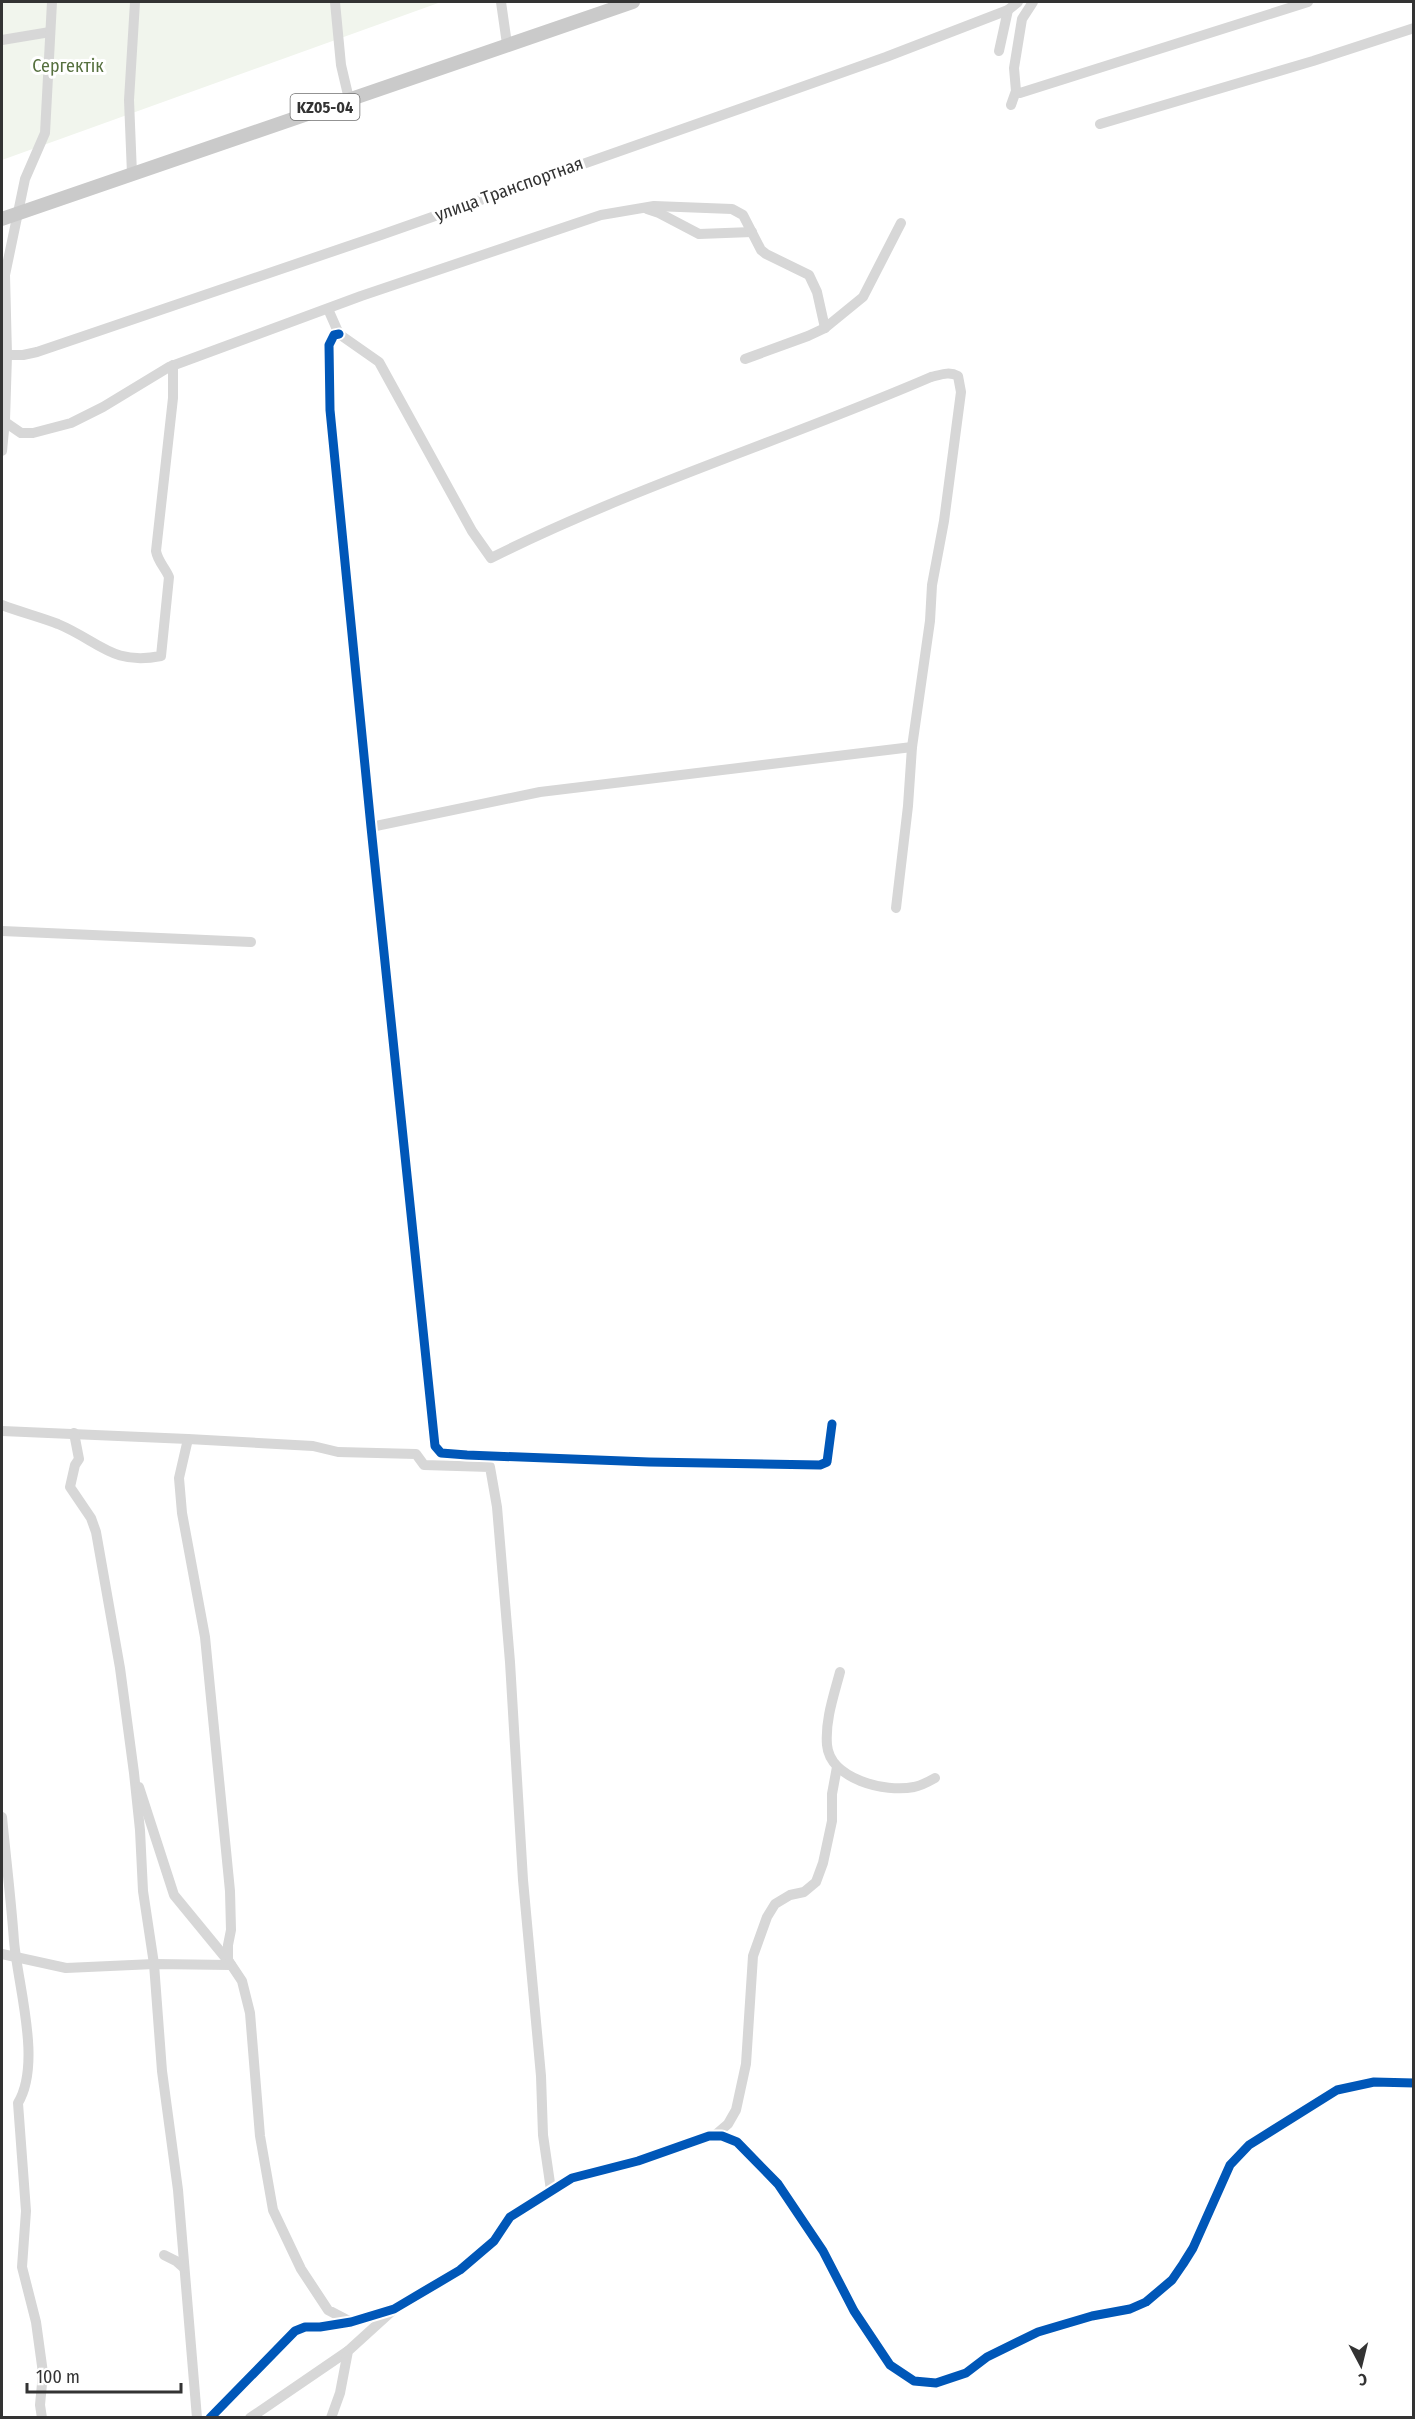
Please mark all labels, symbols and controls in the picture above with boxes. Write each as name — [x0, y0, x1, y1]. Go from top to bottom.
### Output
park label: Сергектік — [32, 55, 104, 77]
road number: KZ05-04 — [290, 94, 360, 120]
street label: улица Транспортная — [432, 152, 586, 226]
north arrow — [1331, 2335, 1391, 2395]
scale bar — [27, 2356, 182, 2394]
text: 100 m — [36, 2366, 80, 2388]
text: С — [1357, 2369, 1368, 2389]

